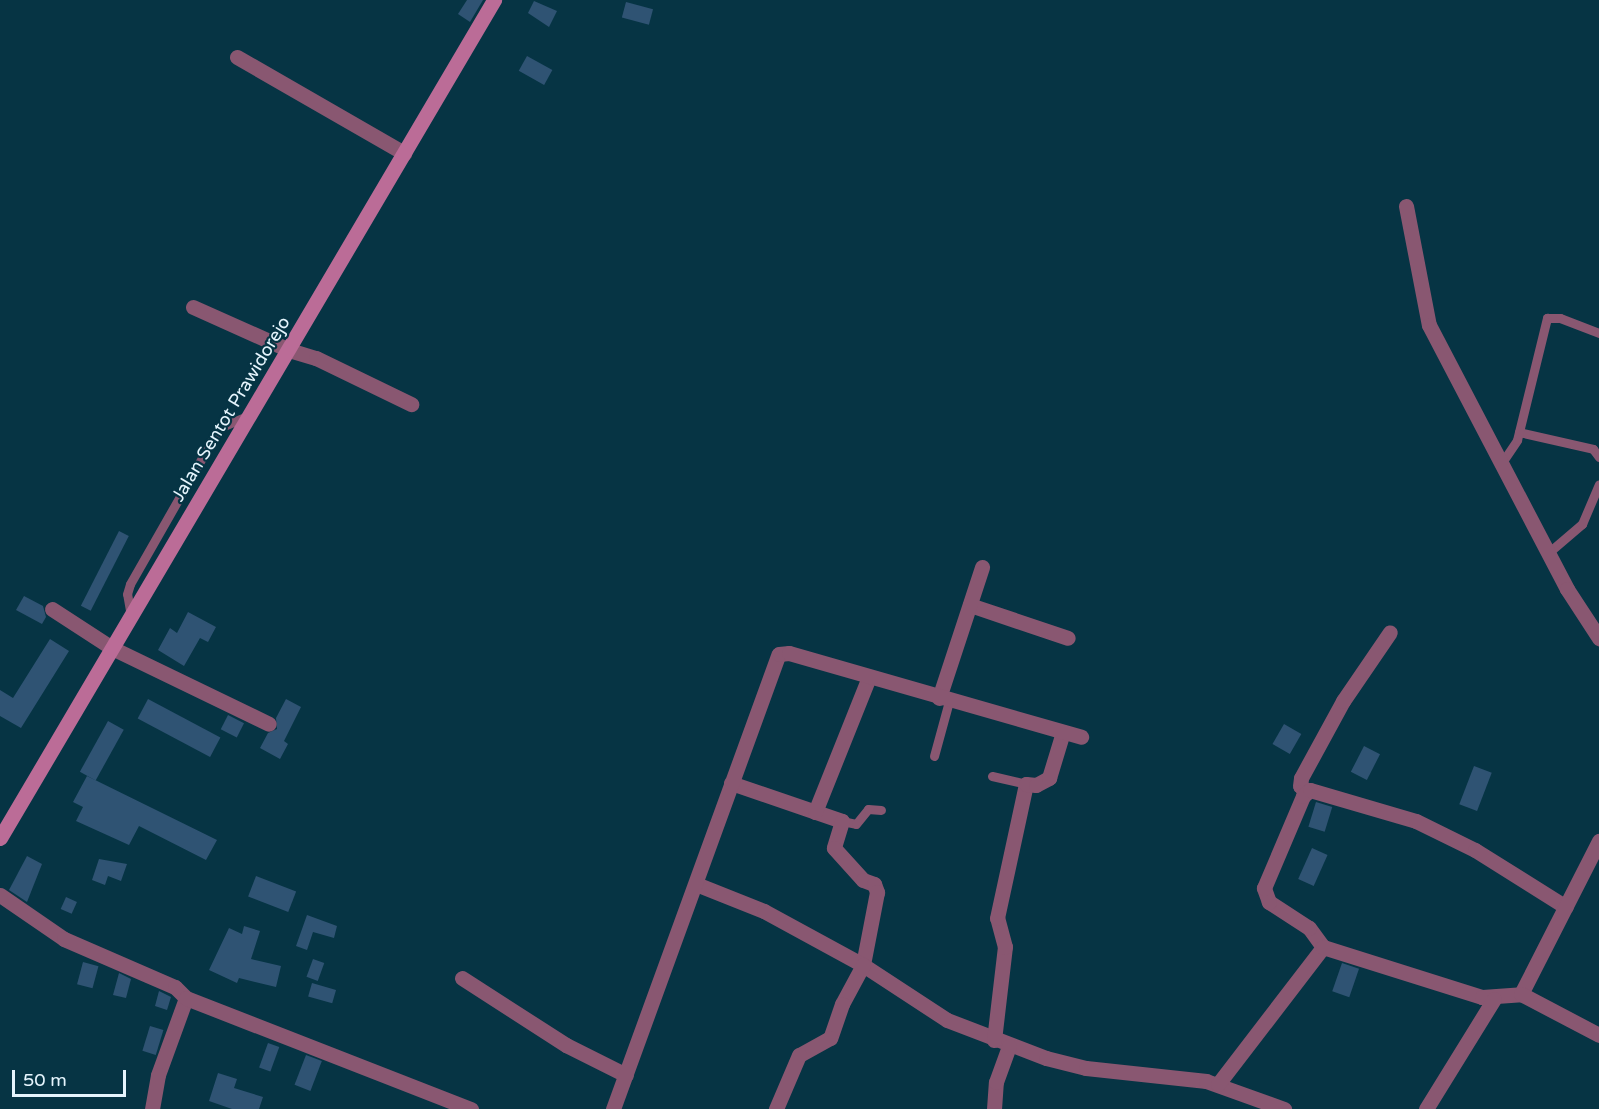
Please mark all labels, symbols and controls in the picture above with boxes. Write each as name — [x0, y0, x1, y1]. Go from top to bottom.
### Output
street label: Jalan Sentot Prawidorejo — [167, 313, 295, 505]
scale bar — [15, 1058, 129, 1096]
text: 50 m — [23, 1069, 67, 1091]

